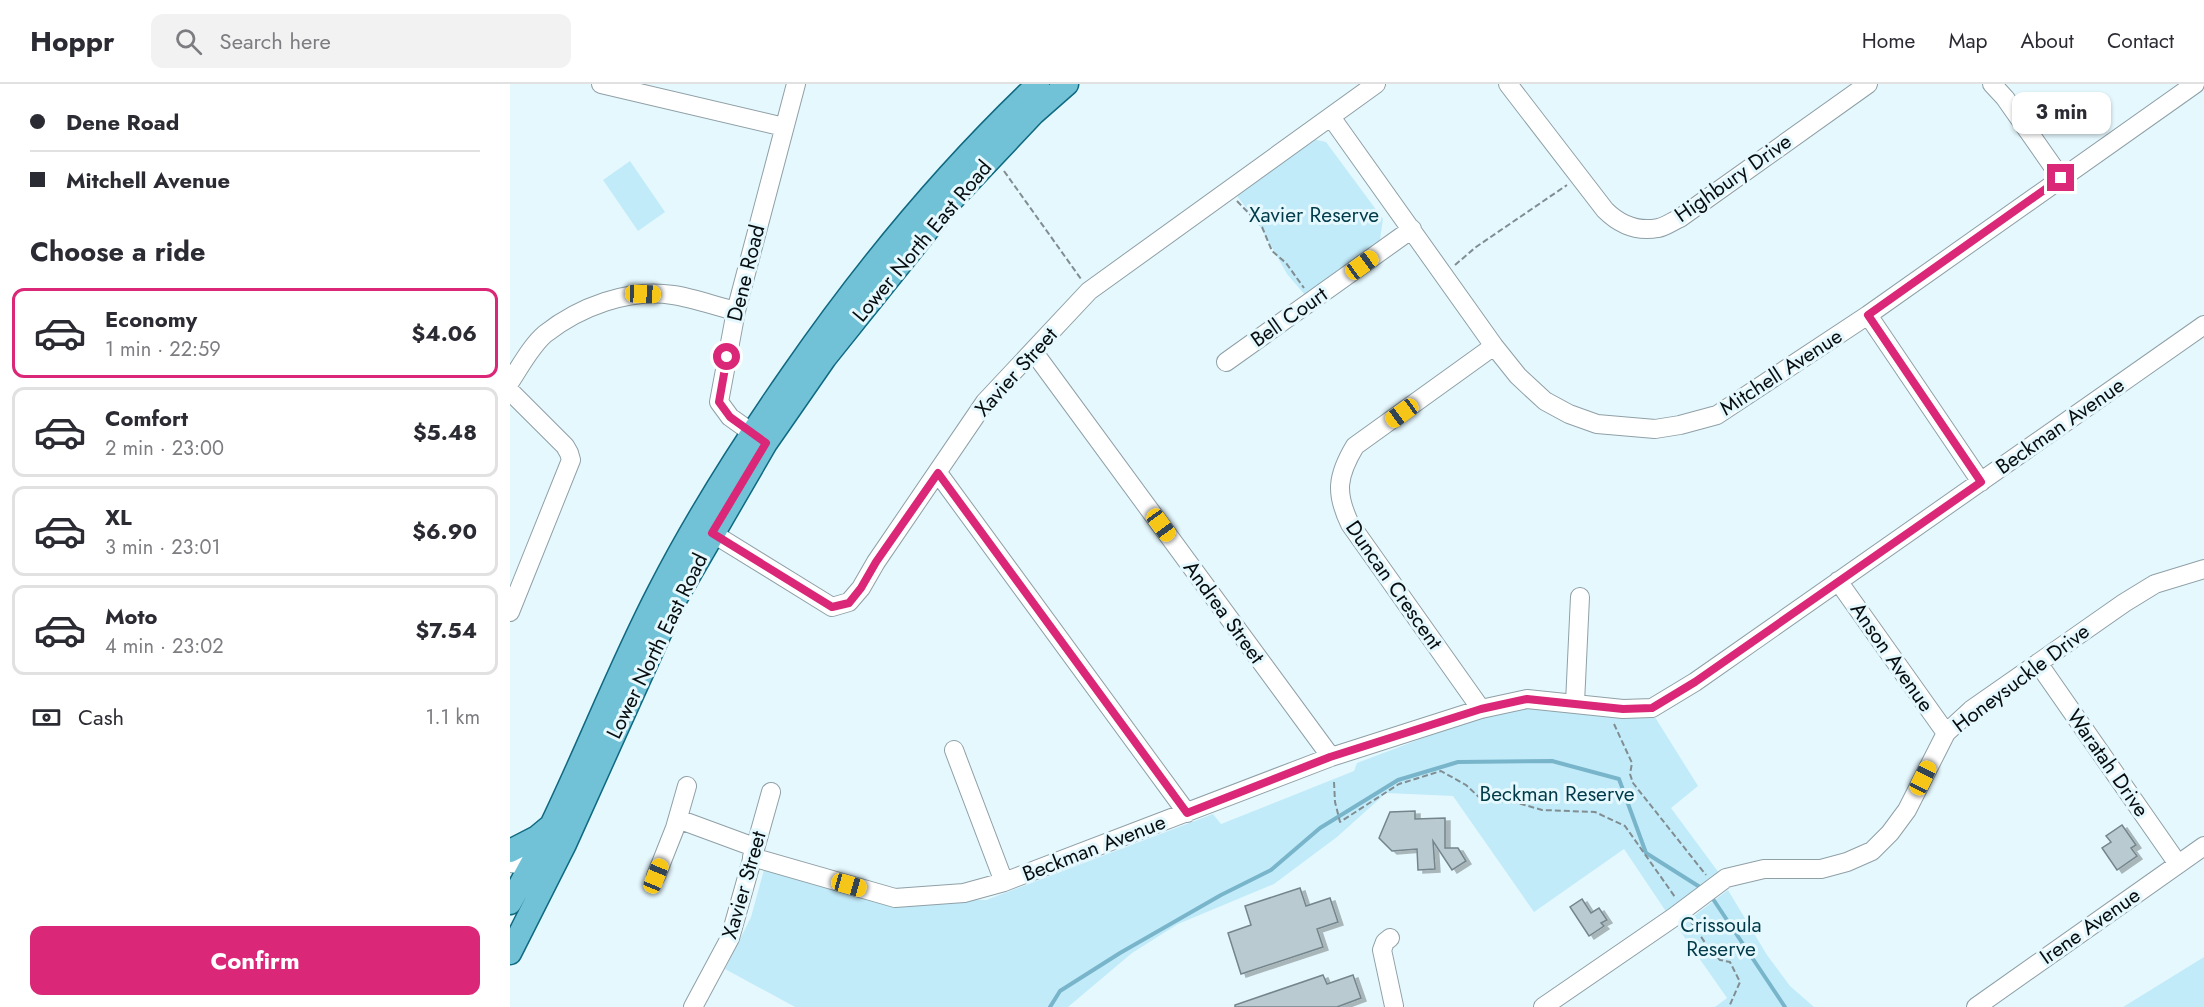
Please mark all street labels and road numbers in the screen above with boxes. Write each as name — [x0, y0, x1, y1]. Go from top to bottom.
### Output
street label: Highbury Drive — [1668, 126, 1798, 229]
street label: Lower North East Road — [845, 154, 999, 328]
street label: Dene Road — [720, 222, 772, 324]
street label: Bell Court — [1245, 280, 1333, 354]
street label: Xavier Street — [968, 321, 1064, 423]
street label: Mitchell Avenue — [1714, 321, 1848, 423]
street label: Beckman Avenue — [1990, 370, 2131, 482]
street label: Duncan Crescent — [1338, 514, 1450, 656]
street label: Lower North East Road — [599, 548, 715, 744]
street label: Andrea Street — [1176, 554, 1272, 670]
street label: Anson Avenue — [1843, 596, 1941, 718]
street label: Honeysuckle Drive — [1946, 616, 2096, 740]
street label: Waratah Drive — [2060, 703, 2156, 823]
street label: Beckman Avenue — [1018, 807, 1170, 889]
street label: Xavier Street — [714, 828, 774, 942]
street label: Irene Avenue — [2034, 880, 2146, 972]

